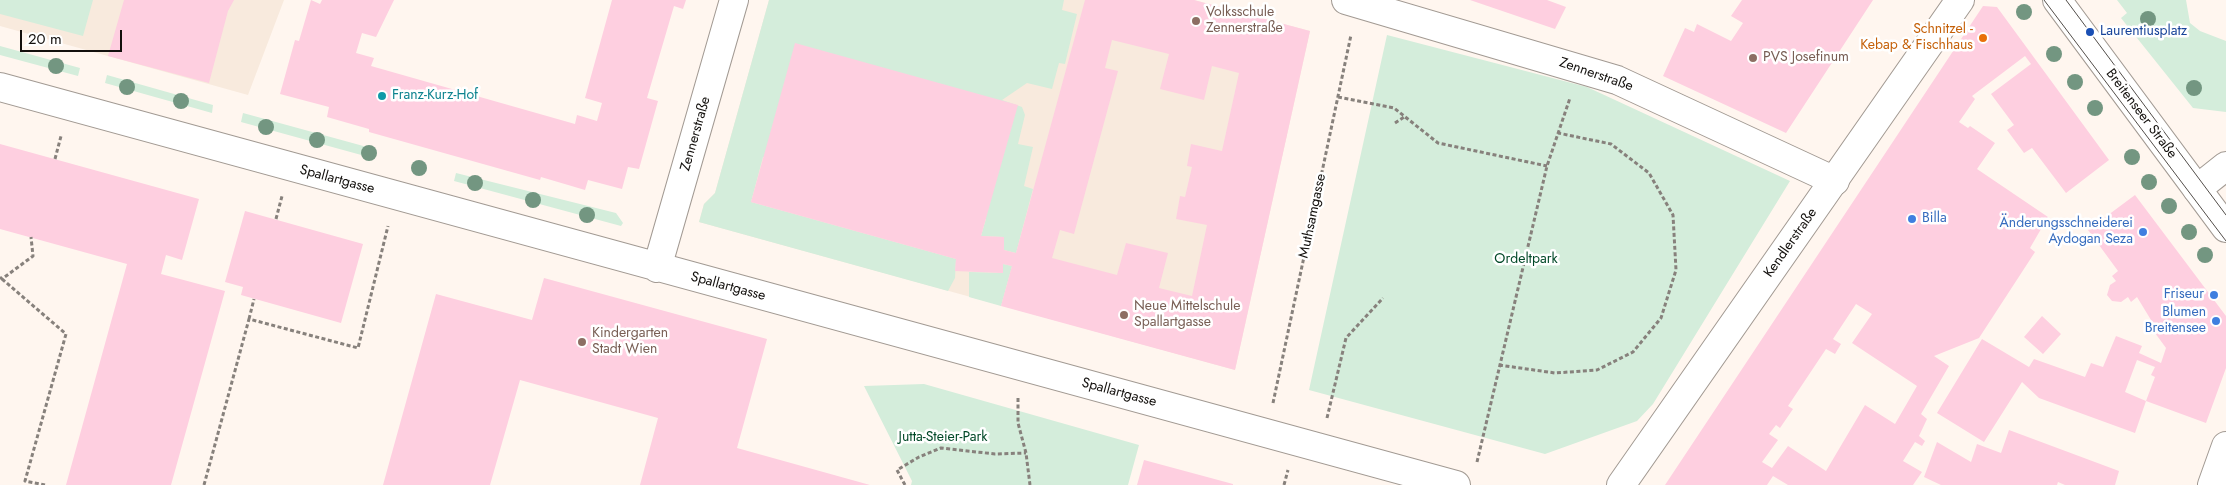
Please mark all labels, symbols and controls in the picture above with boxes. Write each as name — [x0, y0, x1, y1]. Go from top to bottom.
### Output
place label: Volksschule Zennerstraße — [1206, 5, 1283, 38]
marker: Volksschule Zennerstraße — [1190, 15, 1202, 27]
scale bar — [22, 20, 125, 52]
place label: Schnitzel - Kebap & Fischhaus — [1860, 22, 1973, 54]
place label: Laurentiusplatz — [2100, 24, 2187, 40]
marker: Laurentiusplatz — [2084, 26, 2096, 38]
text: 20 m — [28, 28, 62, 50]
marker: Schnitzel - Kebap & Fischhaus — [1977, 32, 1989, 44]
place label: PVS Josefinum — [1763, 50, 1849, 66]
marker: PVS Josefinum — [1747, 52, 1759, 64]
street label: Zennerstraße — [1557, 55, 1635, 95]
street label: Breitenseer Straße — [2102, 66, 2180, 162]
place label: Franz-Kurz-Hof — [392, 88, 478, 104]
marker: Franz-Kurz-Hof — [376, 90, 388, 102]
street label: Zennerstraße — [677, 95, 715, 173]
street label: Spallartgasse — [298, 162, 376, 198]
street label: Muthsamgasse — [1296, 172, 1330, 260]
street label: Kendlerstraße — [1761, 205, 1821, 281]
place label: Billa — [1922, 211, 1947, 227]
marker: Billa — [1906, 213, 1918, 225]
place label: Änderungsschneiderei Aydogan Seza — [2000, 216, 2133, 248]
marker: Änderungsschneiderei Aydogan Seza — [2137, 226, 2149, 238]
park label: Ordeltpark — [1494, 252, 1558, 268]
street label: Spallartgasse — [689, 269, 767, 305]
place label: Friseur — [2164, 287, 2204, 303]
marker: Friseur — [2208, 289, 2220, 301]
place label: Neue Mittelschule Spallartgasse — [1134, 299, 1240, 332]
place label: Blumen Breitensee — [2145, 305, 2206, 338]
marker: Neue Mittelschule Spallartgasse — [1118, 309, 1130, 321]
marker: Blumen Breitensee — [2210, 315, 2222, 327]
place label: Kindergarten Stadt Wien — [592, 326, 668, 358]
marker: Kindergarten Stadt Wien — [576, 336, 588, 348]
street label: Spallartgasse — [1080, 375, 1158, 411]
park label: Jutta-Steier-Park — [899, 430, 987, 446]

